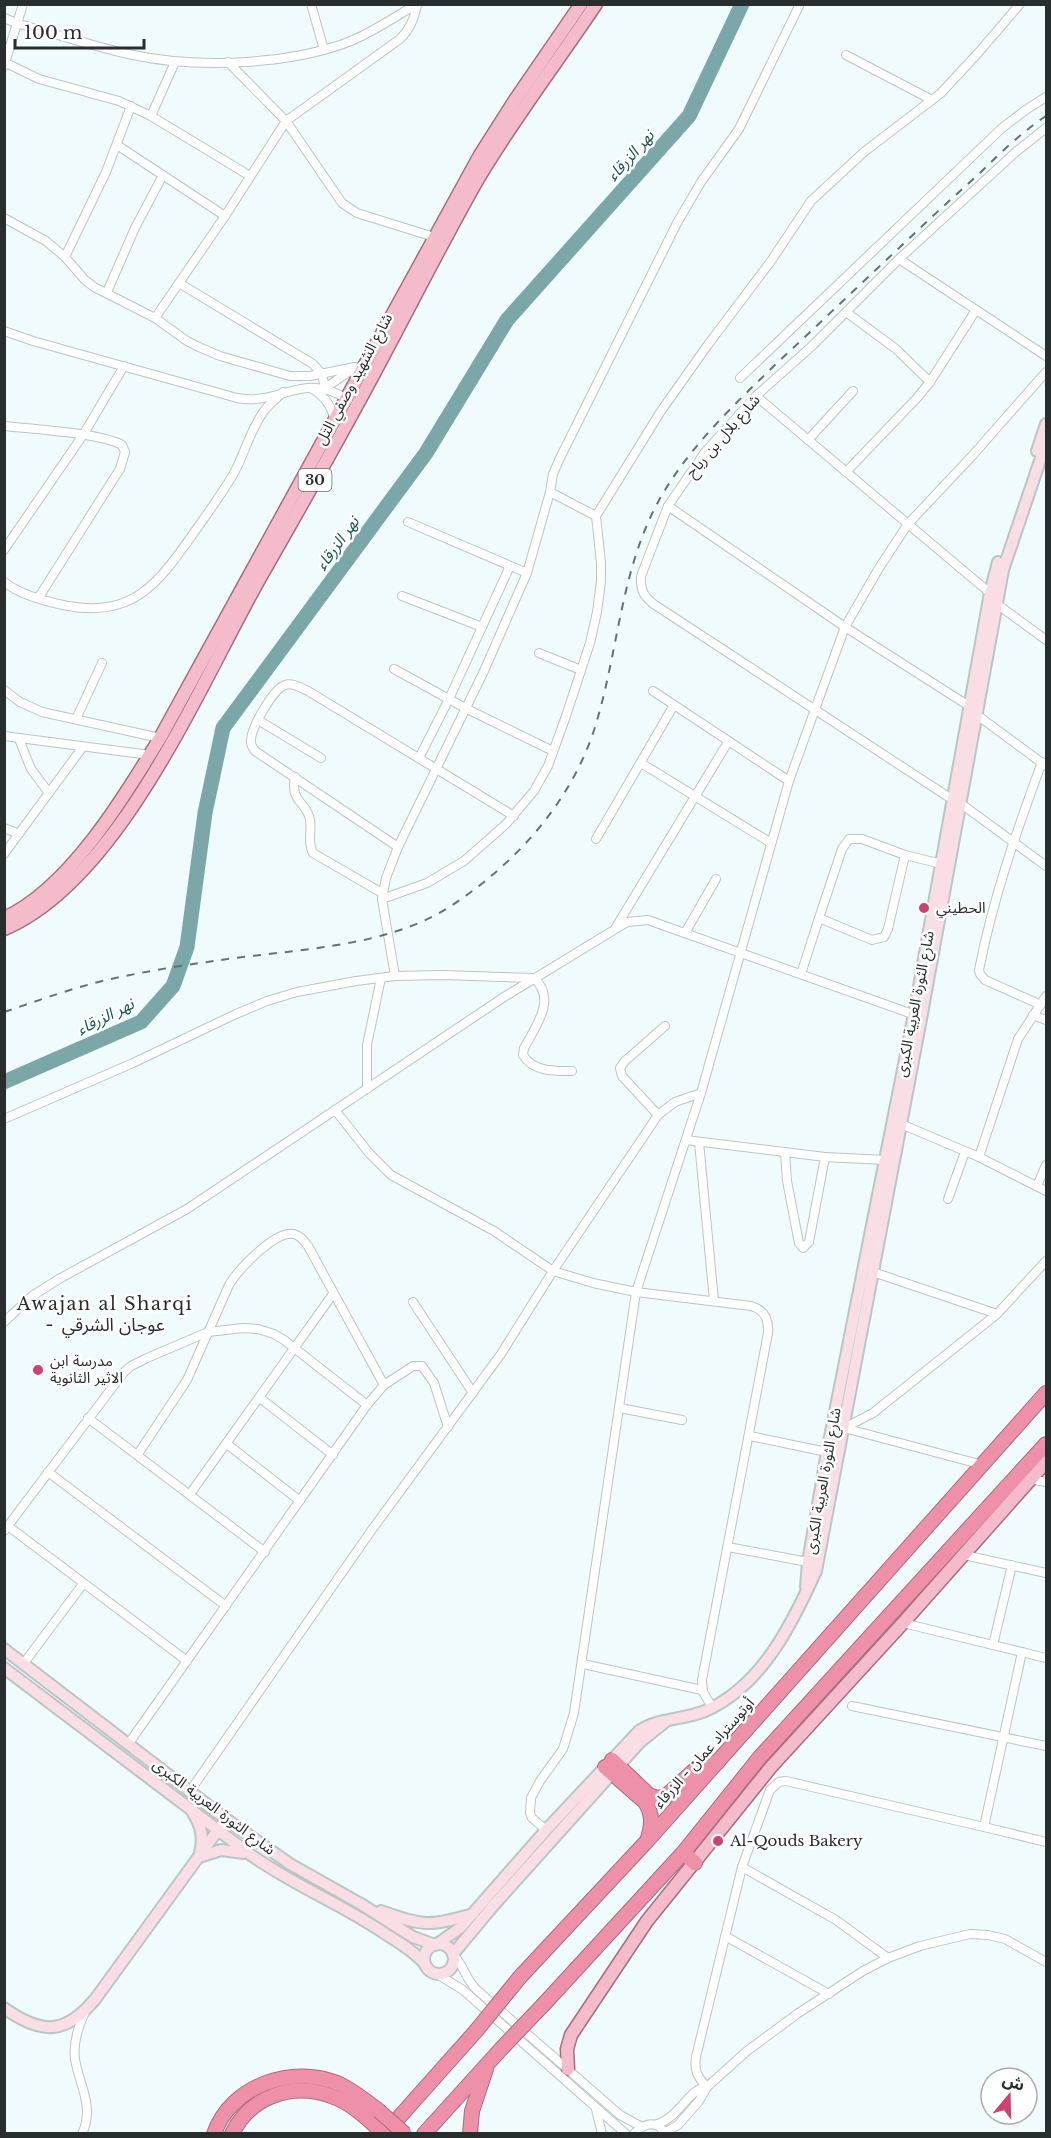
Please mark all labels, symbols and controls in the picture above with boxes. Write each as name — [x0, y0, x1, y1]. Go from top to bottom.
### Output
scale bar — [15, 12, 144, 50]
text: 100 m — [24, 22, 82, 44]
water label: نهر الزرقاء — [602, 124, 659, 184]
street label: شارع الشهيد وصفي التل — [311, 310, 399, 449]
street label: شارع بلال بن رباح — [681, 390, 766, 483]
road number: 30 — [298, 469, 332, 491]
water label: نهر الزرقاء — [311, 511, 364, 574]
place label: الحطيني — [936, 898, 985, 919]
marker: الحطيني — [917, 901, 931, 915]
street label: شارع الثورة العربية الكبرى — [891, 929, 941, 1079]
water label: نهر الزرقاء — [73, 992, 138, 1039]
district label: Awajan al Sharqi - عوجان الشرقي — [16, 1293, 193, 1338]
place label: مدرسة ابن الاثير الثانوية — [50, 1351, 123, 1387]
marker: مدرسة ابن الاثير الثانوية — [31, 1363, 45, 1377]
street label: شارع الثورة العربية الكبرى — [800, 1406, 848, 1556]
street label: أوتوستراد عمان - الزرقاء — [649, 1693, 758, 1812]
street label: شارع الثورة العربية الكبرى — [147, 1754, 280, 1861]
place label: Al-Qouds Bakery — [729, 1831, 863, 1850]
marker: Al-Qouds Bakery — [711, 1834, 725, 1848]
north arrow — [979, 2066, 1039, 2126]
text: ش — [1000, 2069, 1028, 2095]

